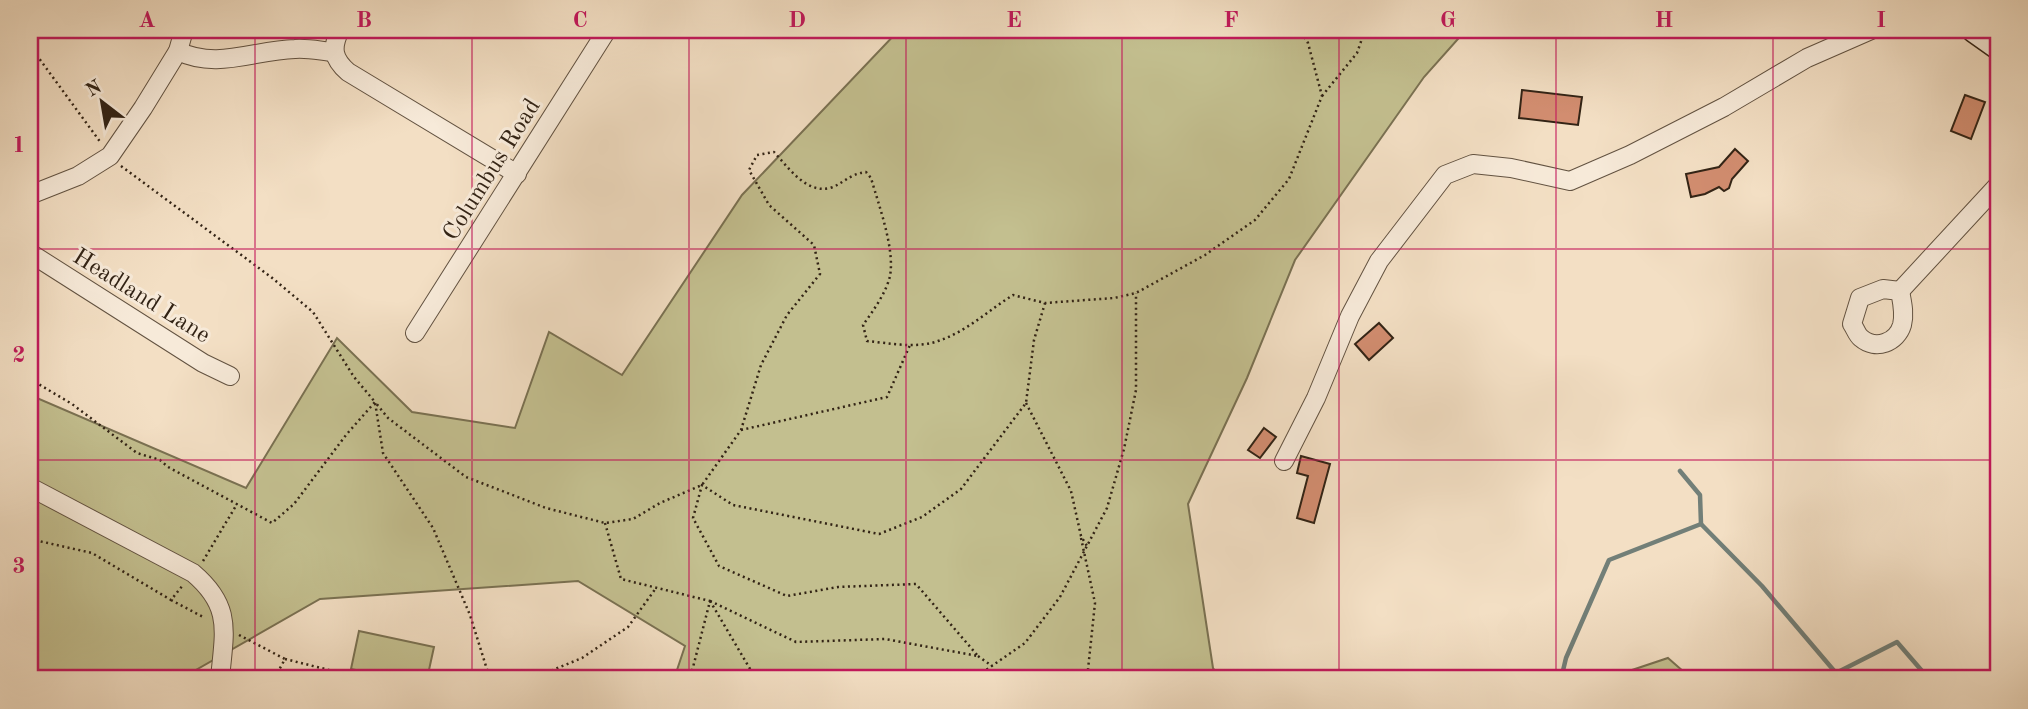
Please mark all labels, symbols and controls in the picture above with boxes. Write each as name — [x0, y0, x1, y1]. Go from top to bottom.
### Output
text: A — [138, 9, 156, 32]
text: B — [356, 9, 372, 32]
text: C — [572, 9, 588, 32]
text: D — [788, 9, 806, 32]
text: E — [1006, 9, 1022, 32]
text: F — [1223, 9, 1239, 32]
text: G — [1440, 9, 1456, 32]
text: H — [1655, 9, 1673, 32]
text: I — [1876, 9, 1886, 32]
north arrow — [66, 66, 136, 136]
text: N — [83, 77, 106, 101]
street label: Columbus Road — [440, 95, 546, 245]
text: 1 — [12, 134, 26, 157]
street label: Headland Lane — [68, 245, 214, 348]
text: 2 — [12, 344, 26, 367]
text: 3 — [12, 555, 26, 578]

